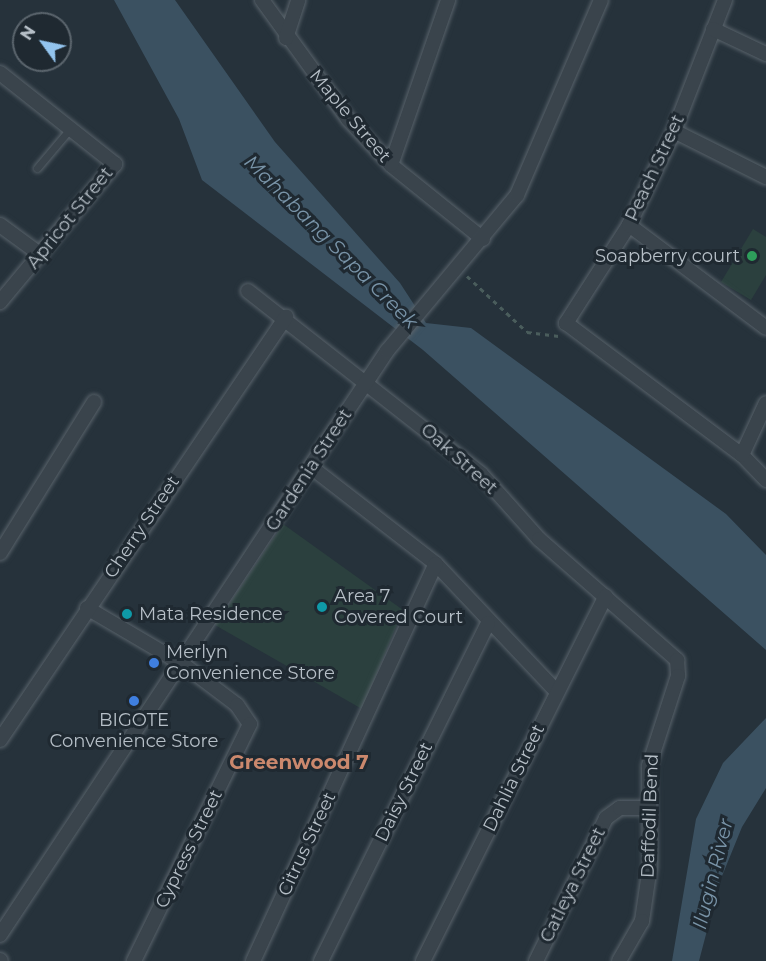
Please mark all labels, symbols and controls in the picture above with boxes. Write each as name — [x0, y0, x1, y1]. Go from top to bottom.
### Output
north arrow — [12, 12, 72, 72]
text: N — [17, 22, 40, 44]
street label: Maple Street — [305, 65, 395, 167]
street label: Peach Street — [621, 111, 689, 225]
water label: Mahabang Sapa Creek — [239, 150, 423, 334]
street label: Apricot Street — [22, 163, 118, 273]
place label: Soapberry court — [595, 245, 740, 267]
marker: Soapberry court — [745, 249, 759, 263]
street label: Gardenia Street — [261, 405, 357, 535]
street label: Oak Street — [416, 419, 502, 499]
street label: Cherry Street — [100, 472, 184, 582]
place label: Area 7 Covered Court — [334, 586, 463, 628]
marker: Area 7 Covered Court — [315, 600, 329, 614]
place label: Mata Residence — [139, 603, 283, 625]
marker: Mata Residence — [120, 607, 134, 621]
place label: Merlyn Convenience Store — [166, 642, 335, 684]
marker: Merlyn Convenience Store — [147, 656, 161, 670]
marker: BIGOTE Convenience Store — [127, 694, 141, 708]
place label: BIGOTE Convenience Store — [50, 710, 218, 752]
street label: Dahlia Street — [479, 721, 549, 835]
street label: Daisy Street — [371, 739, 437, 845]
district label: Greenwood 7 — [229, 750, 369, 774]
street label: Daffodil Bend — [637, 754, 663, 878]
street label: Cypress Street — [151, 786, 227, 912]
street label: Citrus Street — [274, 789, 340, 899]
water label: Ilugin River — [688, 816, 738, 932]
street label: Catleya Street — [536, 824, 610, 946]

